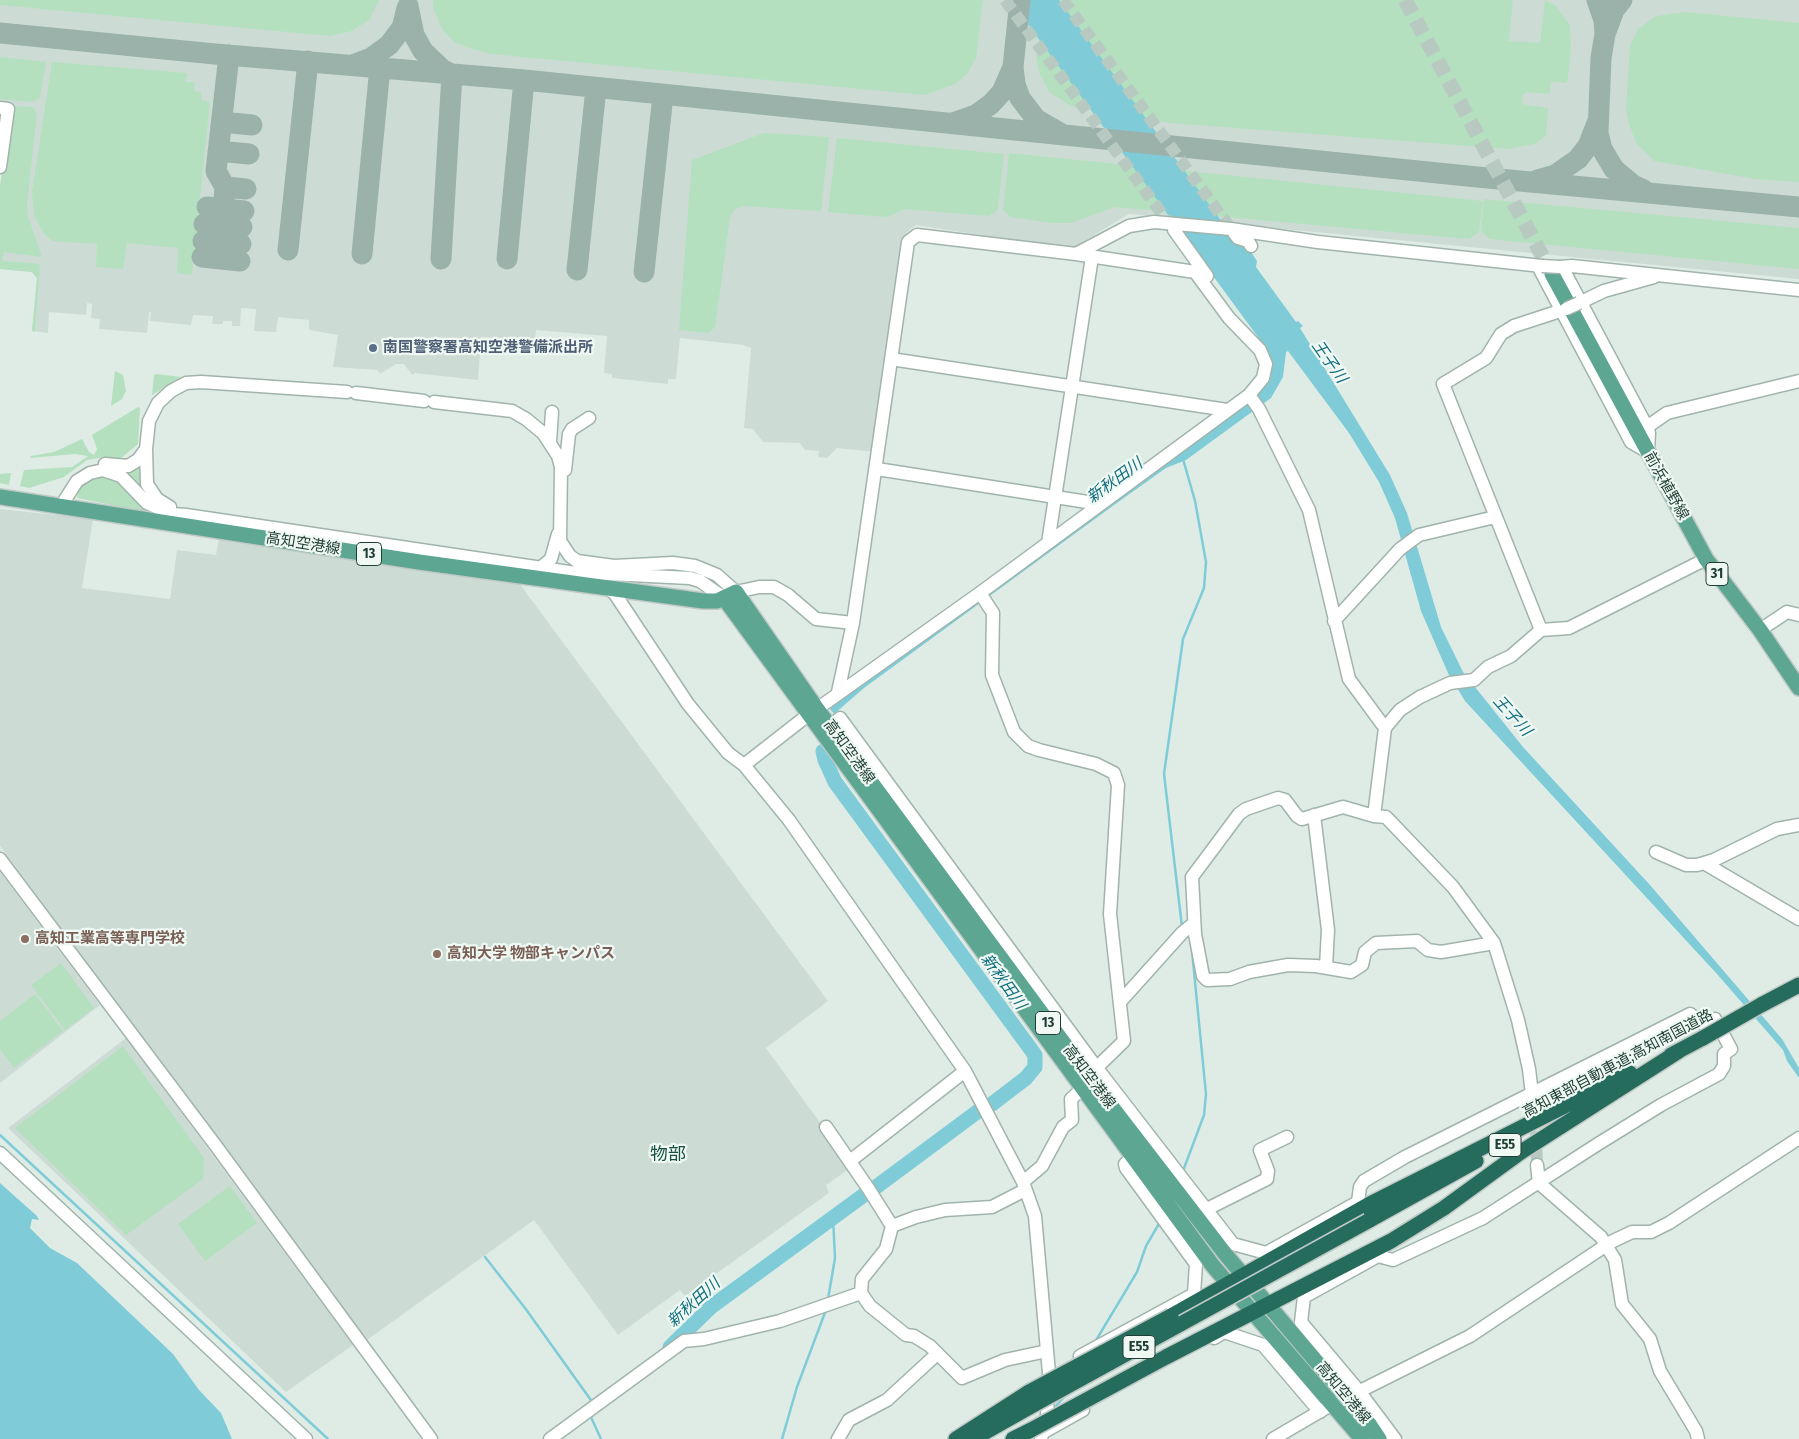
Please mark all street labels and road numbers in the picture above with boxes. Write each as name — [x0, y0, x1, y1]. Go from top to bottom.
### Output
street label: 前浜植野線 — [1640, 449, 1692, 523]
street label: 高知空港線 — [265, 529, 341, 559]
road number: 13 — [356, 542, 382, 566]
road number: 31 — [1706, 562, 1728, 586]
street label: 高知空港線 — [820, 716, 878, 788]
street label: 高知東部自動車道;高知南国道路 — [1520, 1006, 1716, 1122]
road number: 13 — [1036, 1011, 1060, 1034]
street label: 高知空港線 — [1059, 1042, 1119, 1112]
road number: E55 — [1489, 1134, 1521, 1156]
road number: E55 — [1123, 1335, 1155, 1358]
street label: 高知空港線 — [1312, 1358, 1374, 1428]

